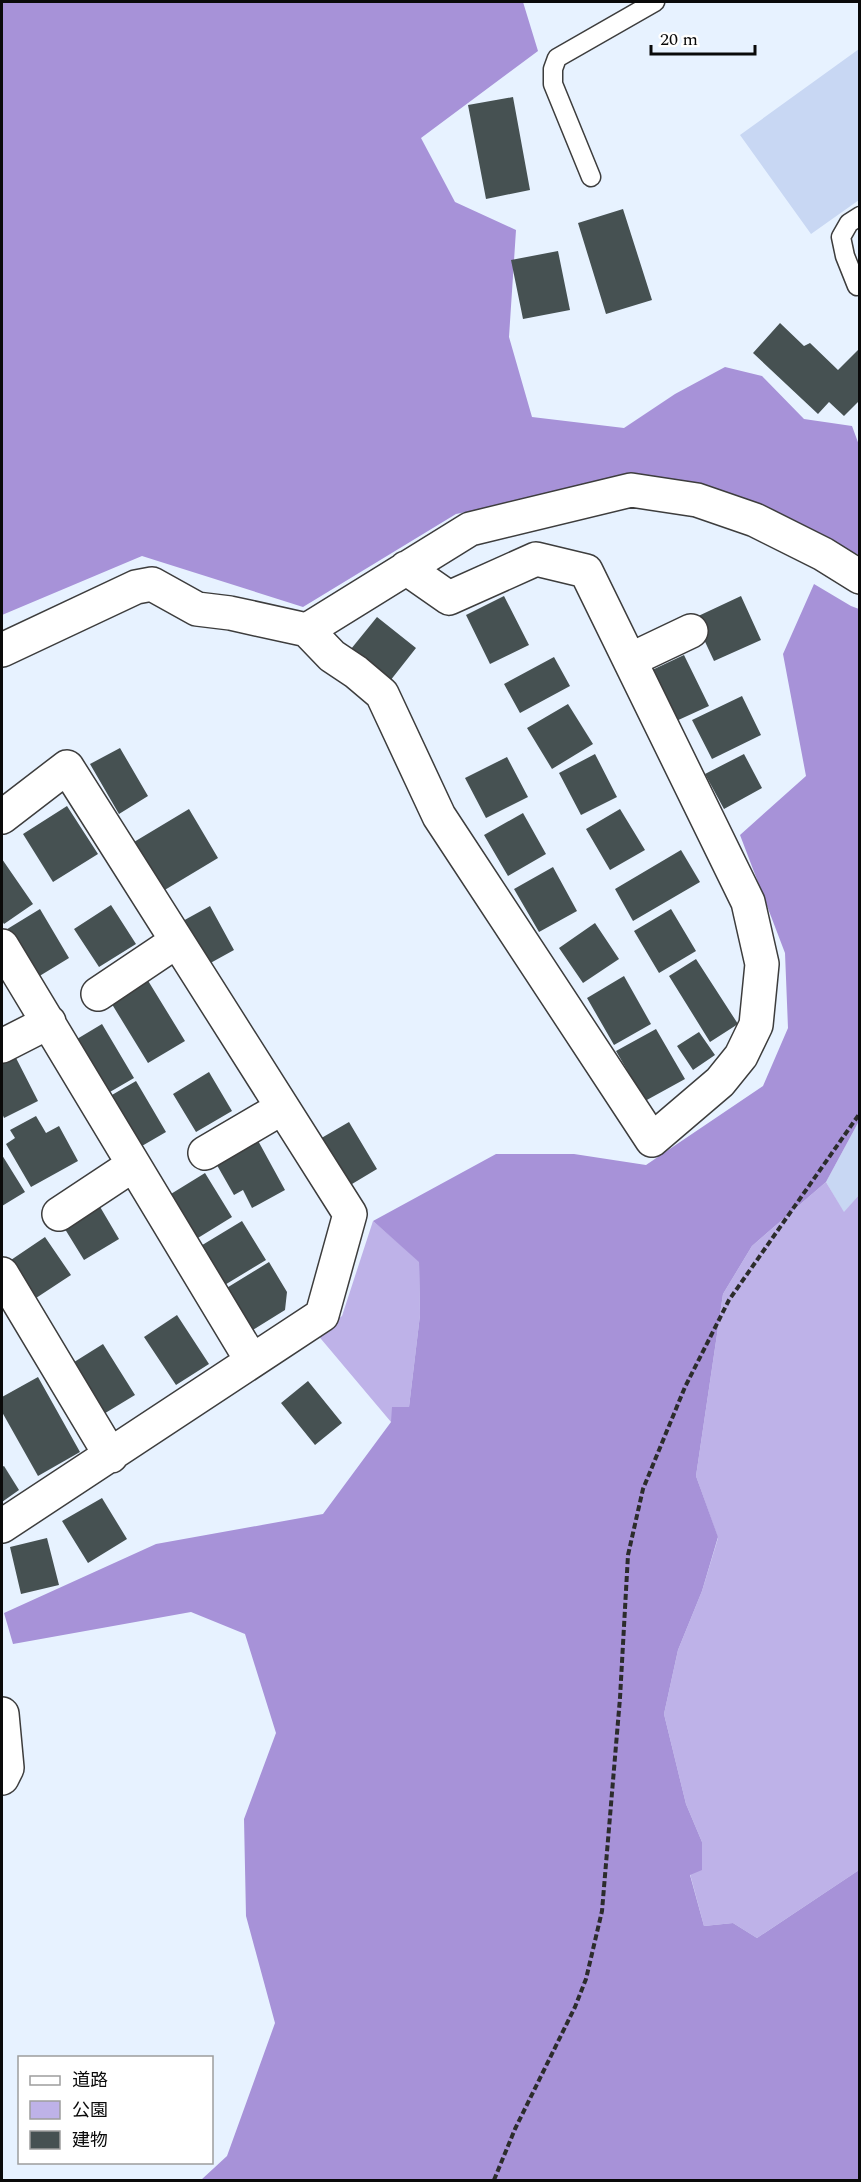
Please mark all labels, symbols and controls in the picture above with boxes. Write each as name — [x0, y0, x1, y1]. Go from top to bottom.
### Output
scale bar — [651, 18, 754, 56]
text: 20 m — [660, 26, 698, 53]
legend — [18, 2056, 213, 2164]
text: 道路 — [72, 2067, 108, 2094]
text: 公園 — [72, 2097, 108, 2124]
text: 建物 — [72, 2127, 108, 2154]

